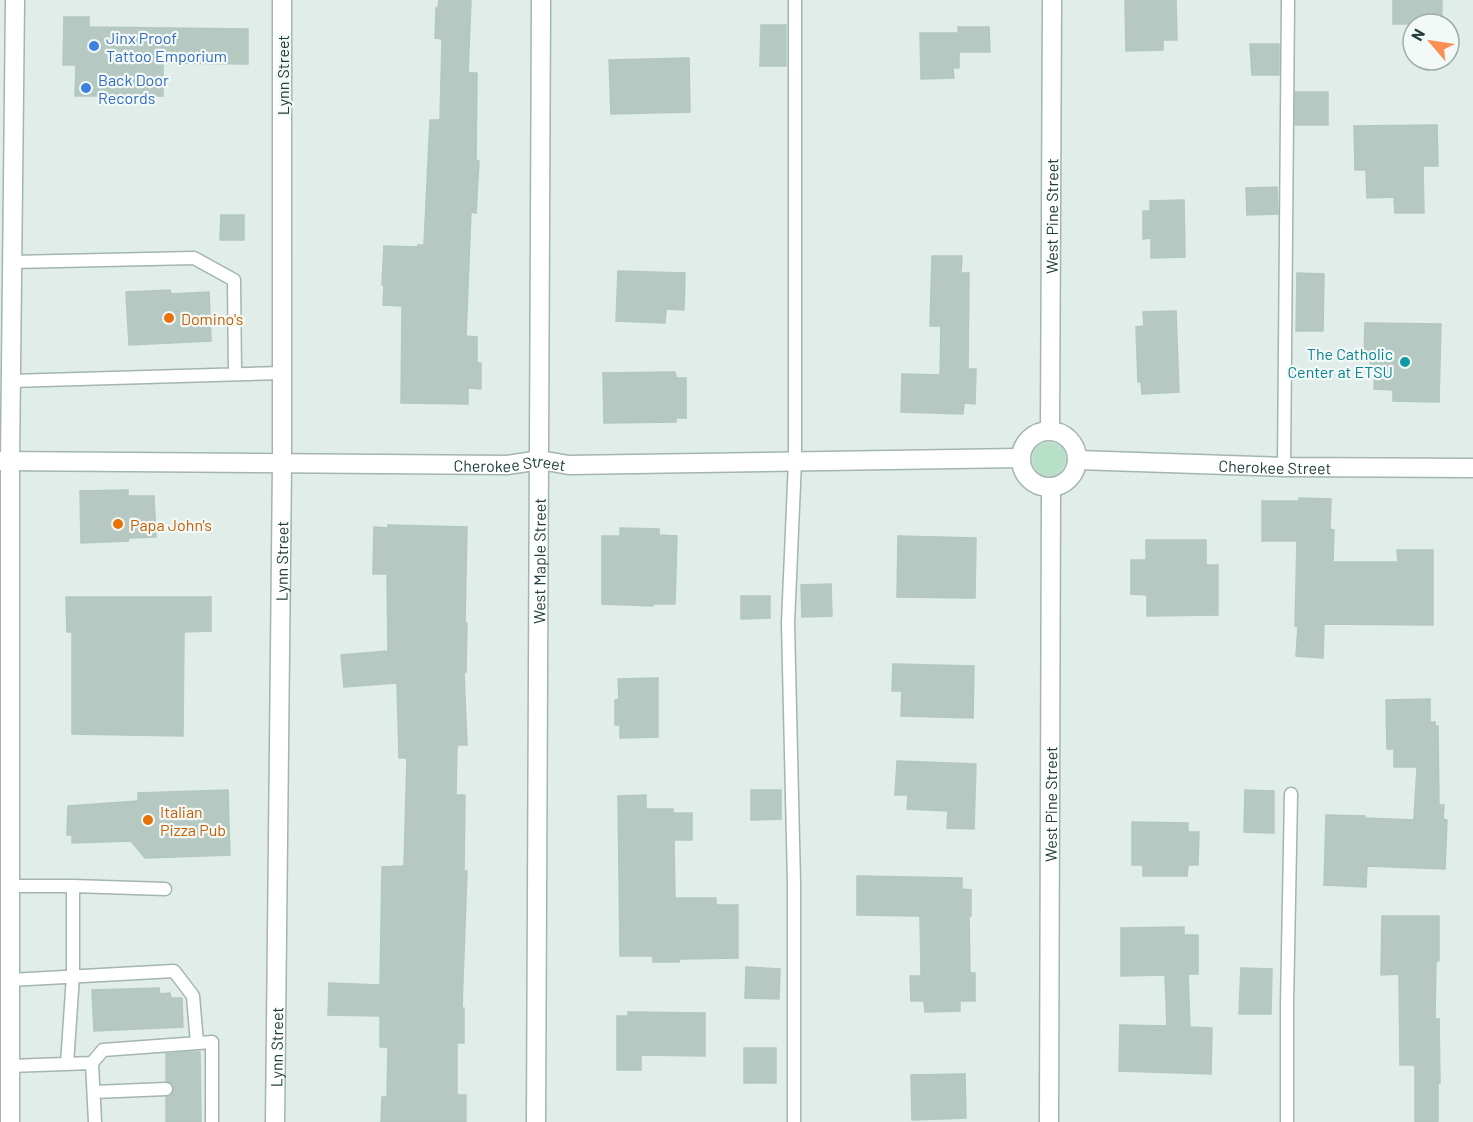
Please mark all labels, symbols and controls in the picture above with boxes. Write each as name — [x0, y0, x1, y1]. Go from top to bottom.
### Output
north arrow — [1401, 12, 1461, 72]
text: N — [1407, 25, 1428, 44]
place label: Jinx Proof Tattoo Emporium — [106, 28, 227, 65]
street label: Lynn Street — [273, 35, 292, 115]
marker: Jinx Proof Tattoo Emporium — [87, 39, 101, 53]
place label: Back Door Records — [98, 70, 169, 107]
marker: Back Door Records — [79, 81, 93, 95]
street label: West Pine Street — [1041, 158, 1061, 274]
place label: Domino's — [181, 309, 243, 328]
marker: Domino's — [162, 311, 176, 325]
place label: The Catholic Center at ETSU — [1287, 344, 1393, 381]
marker: The Catholic Center at ETSU — [1398, 355, 1412, 369]
street label: Cherokee Street — [453, 450, 567, 475]
street label: Cherokee Street — [1218, 455, 1331, 477]
street label: West Maple Street — [529, 498, 548, 624]
place label: Papa John's — [130, 515, 212, 534]
marker: Papa John's — [111, 517, 125, 531]
street label: Lynn Street — [271, 521, 291, 601]
street label: West Pine Street — [1040, 746, 1060, 862]
place label: Italian Pizza Pub — [160, 802, 226, 839]
marker: Italian Pizza Pub — [141, 813, 155, 827]
street label: Lynn Street — [266, 1007, 286, 1087]

